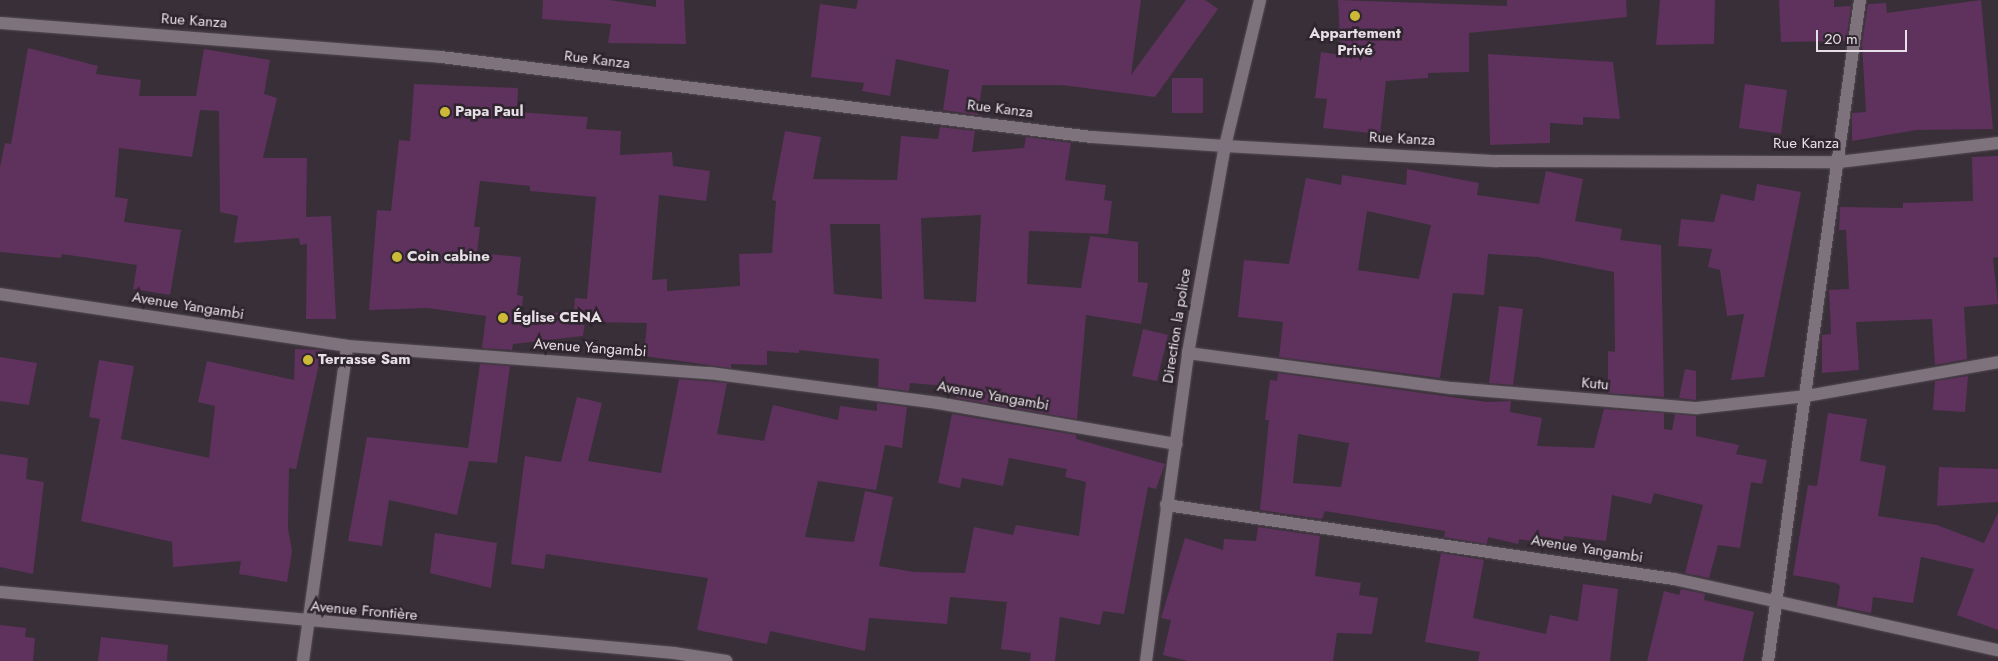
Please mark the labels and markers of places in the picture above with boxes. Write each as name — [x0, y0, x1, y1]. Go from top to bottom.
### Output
marker: Appartement Privé — [1349, 10, 1361, 22]
place label: Appartement Privé — [1309, 24, 1401, 59]
place label: Papa Paul — [455, 103, 523, 121]
marker: Papa Paul — [439, 106, 451, 118]
place label: Coin cabine — [407, 248, 490, 266]
marker: Coin cabine — [391, 251, 403, 263]
place label: Église CENA — [513, 309, 602, 327]
marker: Église CENA — [497, 312, 509, 324]
place label: Terrasse Sam — [318, 351, 410, 369]
marker: Terrasse Sam — [302, 354, 314, 366]

